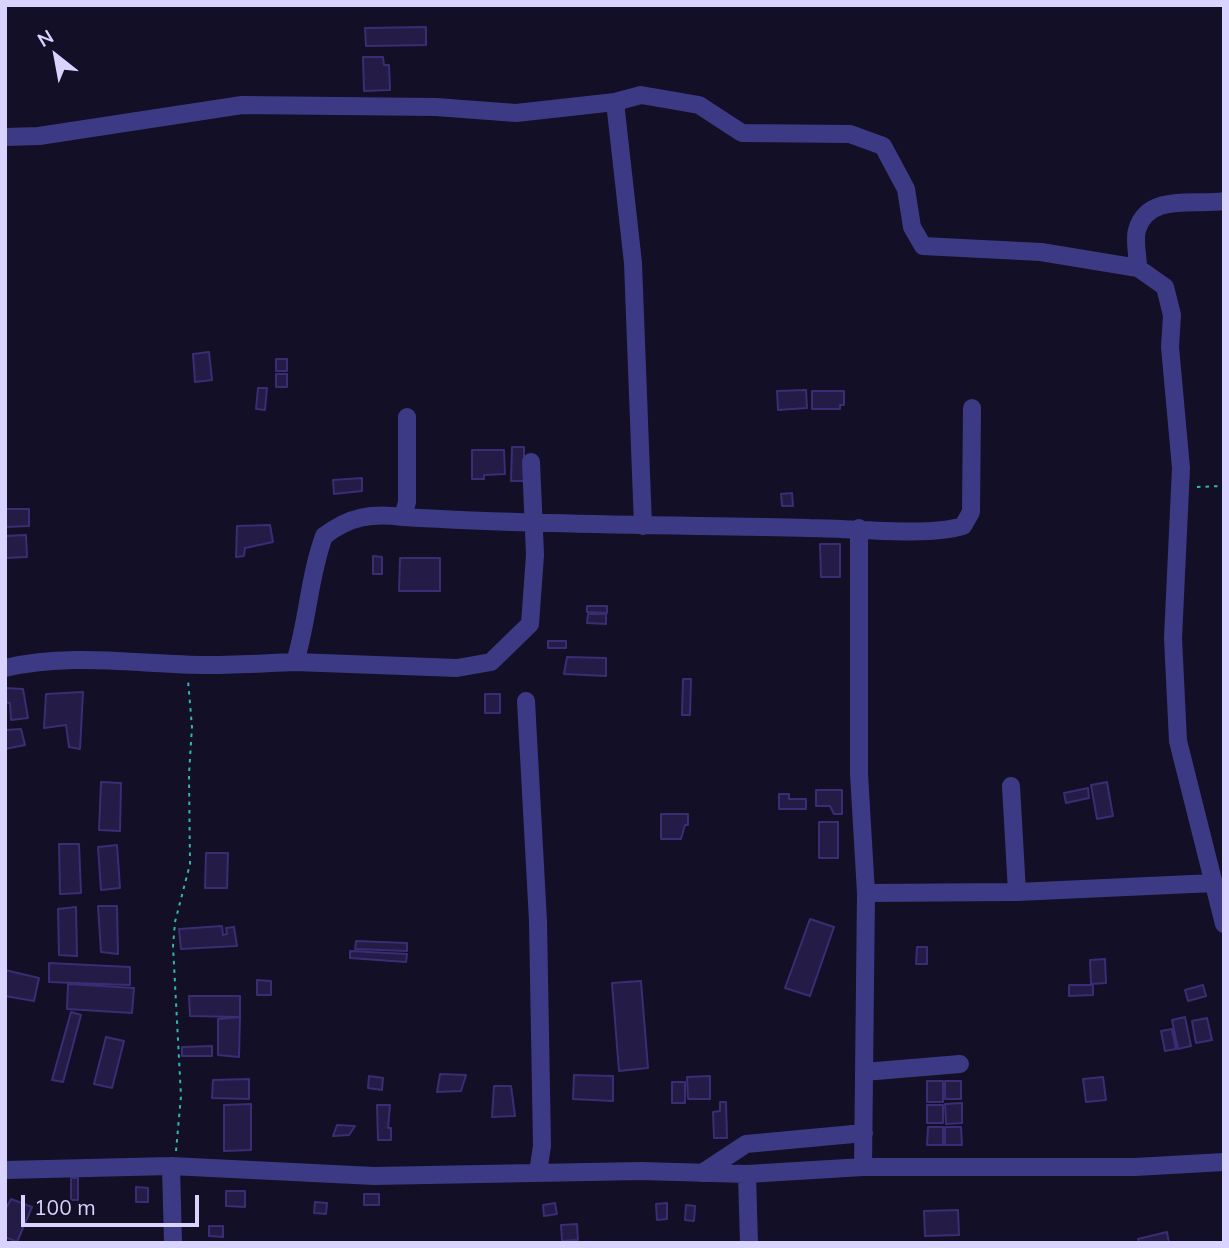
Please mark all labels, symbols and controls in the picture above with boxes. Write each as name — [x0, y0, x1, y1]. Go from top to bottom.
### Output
north arrow — [21, 21, 91, 91]
text: N — [33, 24, 58, 52]
scale bar — [24, 1182, 203, 1226]
text: 100 m — [34, 1194, 96, 1220]

